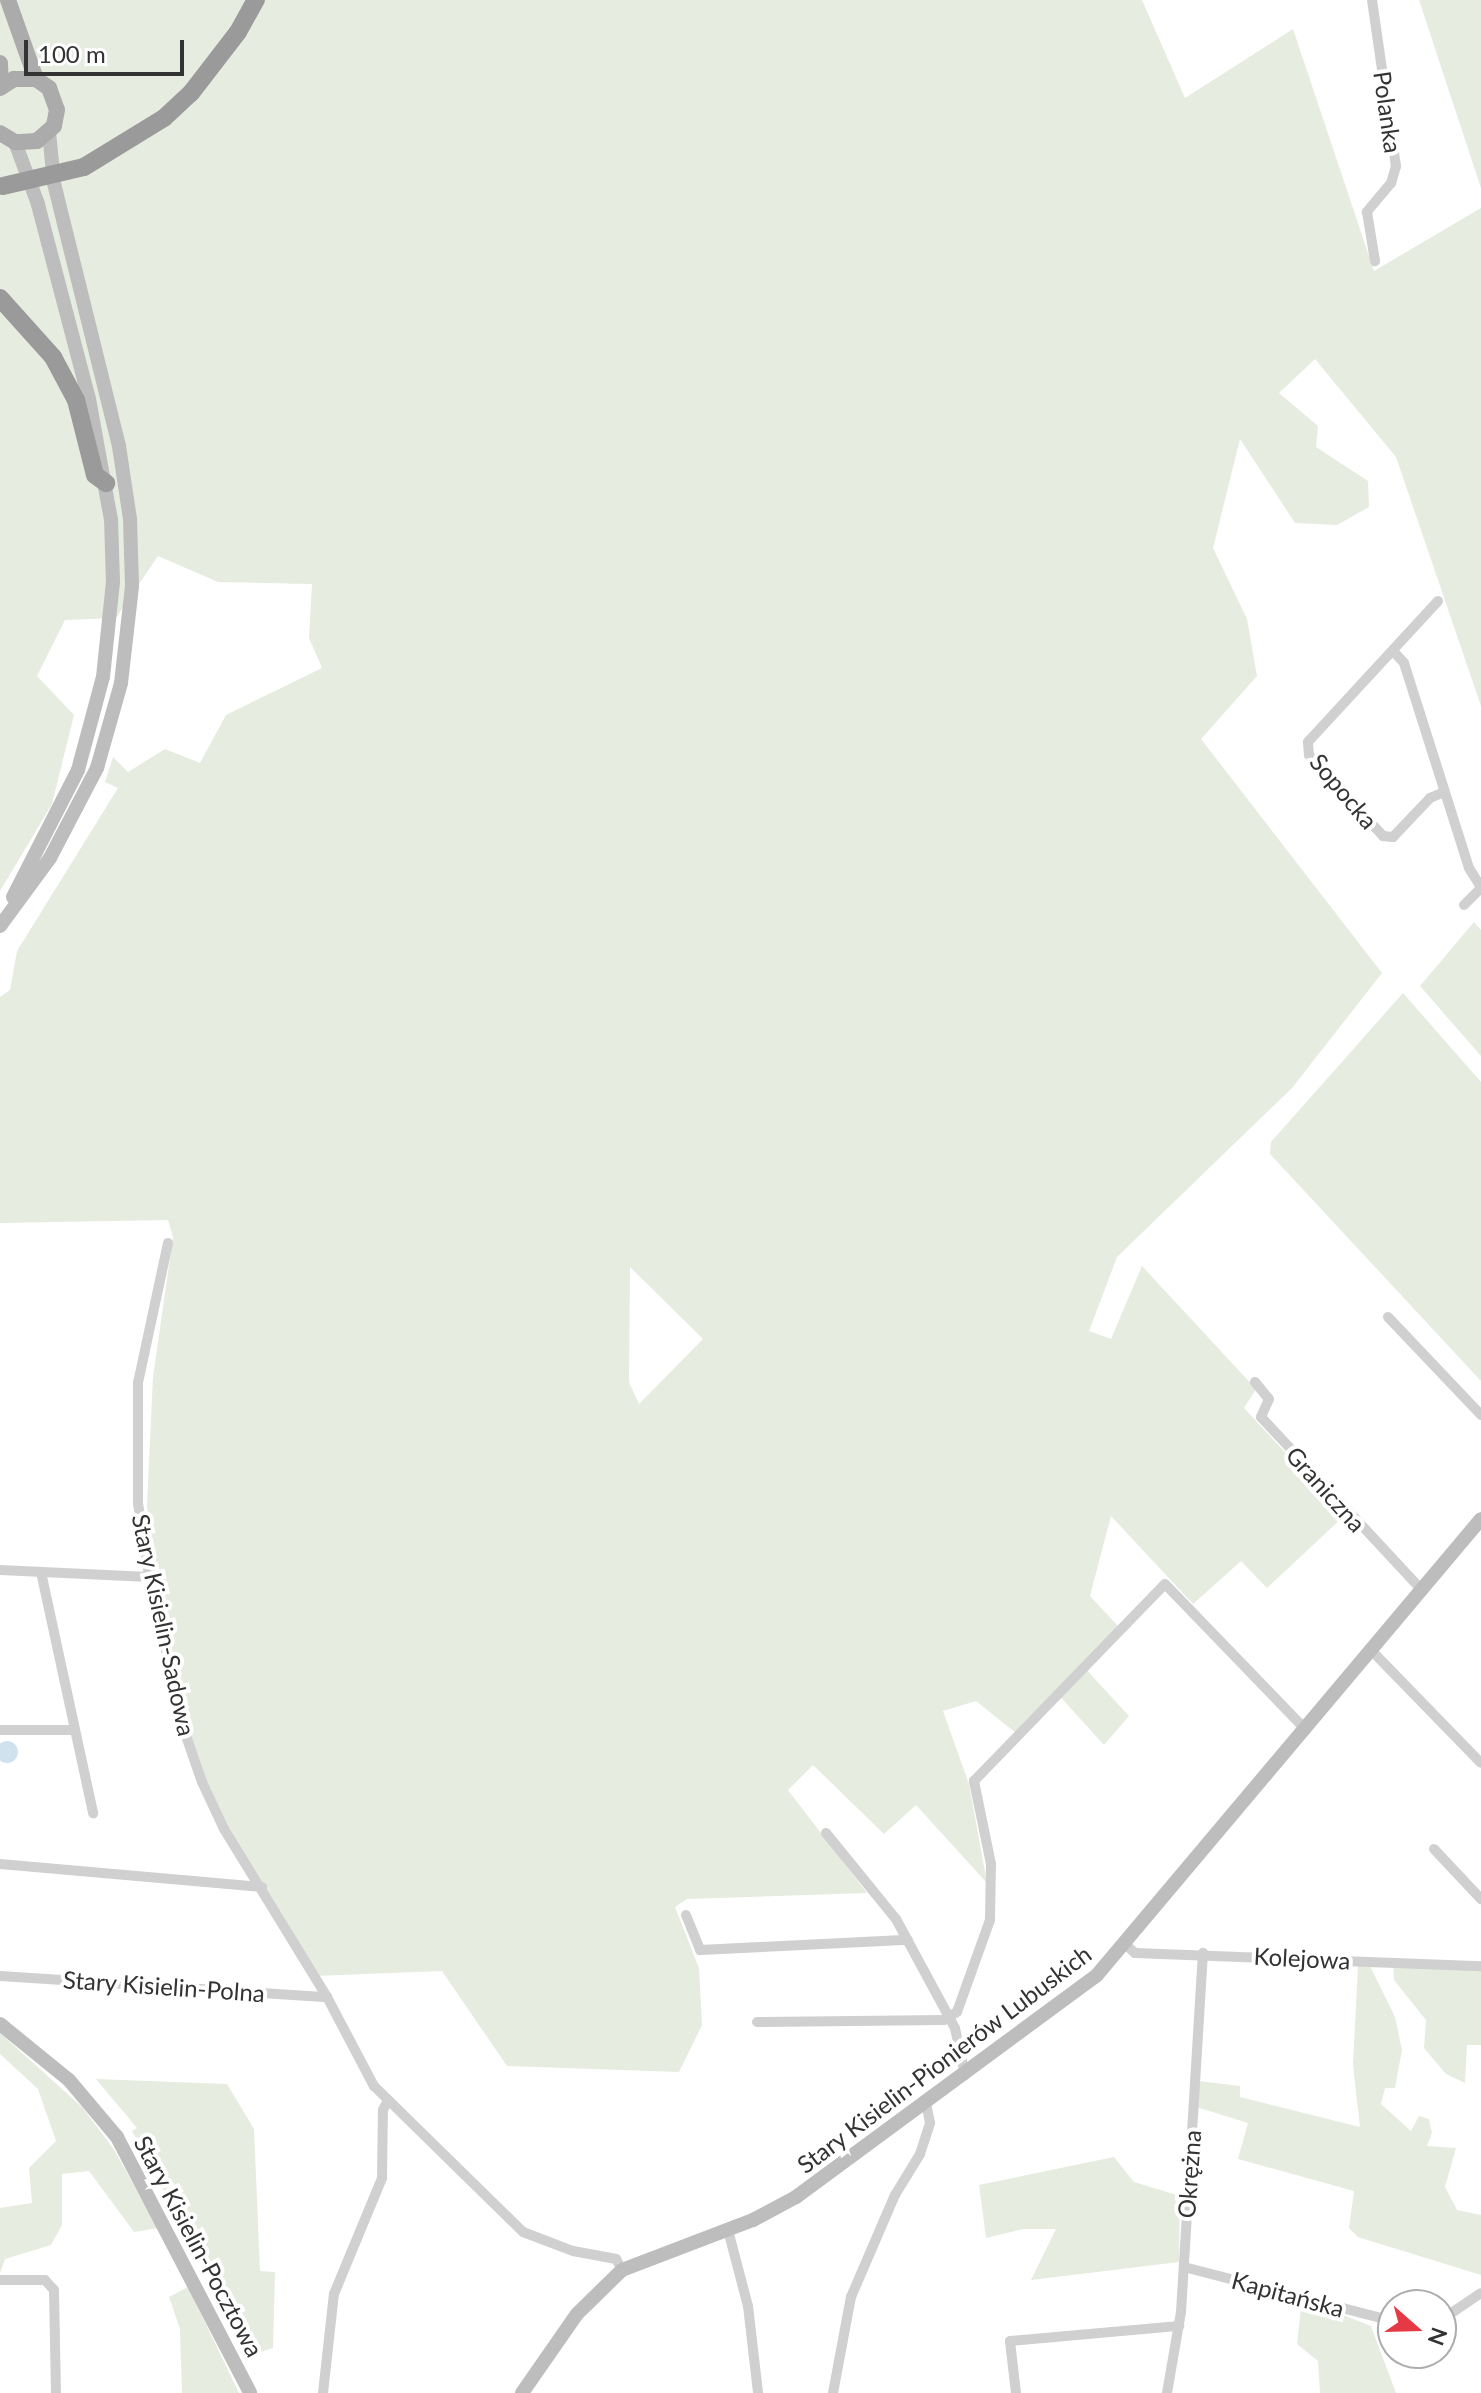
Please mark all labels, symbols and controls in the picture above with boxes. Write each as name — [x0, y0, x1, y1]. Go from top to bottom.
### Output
scale bar — [28, 24, 188, 74]
text: 100 m — [38, 39, 106, 68]
street label: Polanka — [1368, 69, 1408, 155]
street label: Sopocka — [1304, 748, 1384, 834]
street label: Graniczna — [1280, 1441, 1372, 1537]
street label: Stary Kisielin-Sadowa — [126, 1511, 202, 1739]
street label: Stary Kisielin-Pionierów Lubuskich — [791, 1939, 1097, 2179]
street label: Kolejowa — [1253, 1941, 1351, 1975]
street label: Stary Kisielin-Polna — [62, 1965, 266, 2007]
street label: Okrężna — [1172, 2129, 1206, 2219]
street label: Stary Kisielin-Pocztowa — [128, 2130, 270, 2362]
street label: Kapitańska — [1229, 2265, 1347, 2323]
north arrow — [1377, 2289, 1457, 2369]
text: N — [1423, 2324, 1454, 2349]

